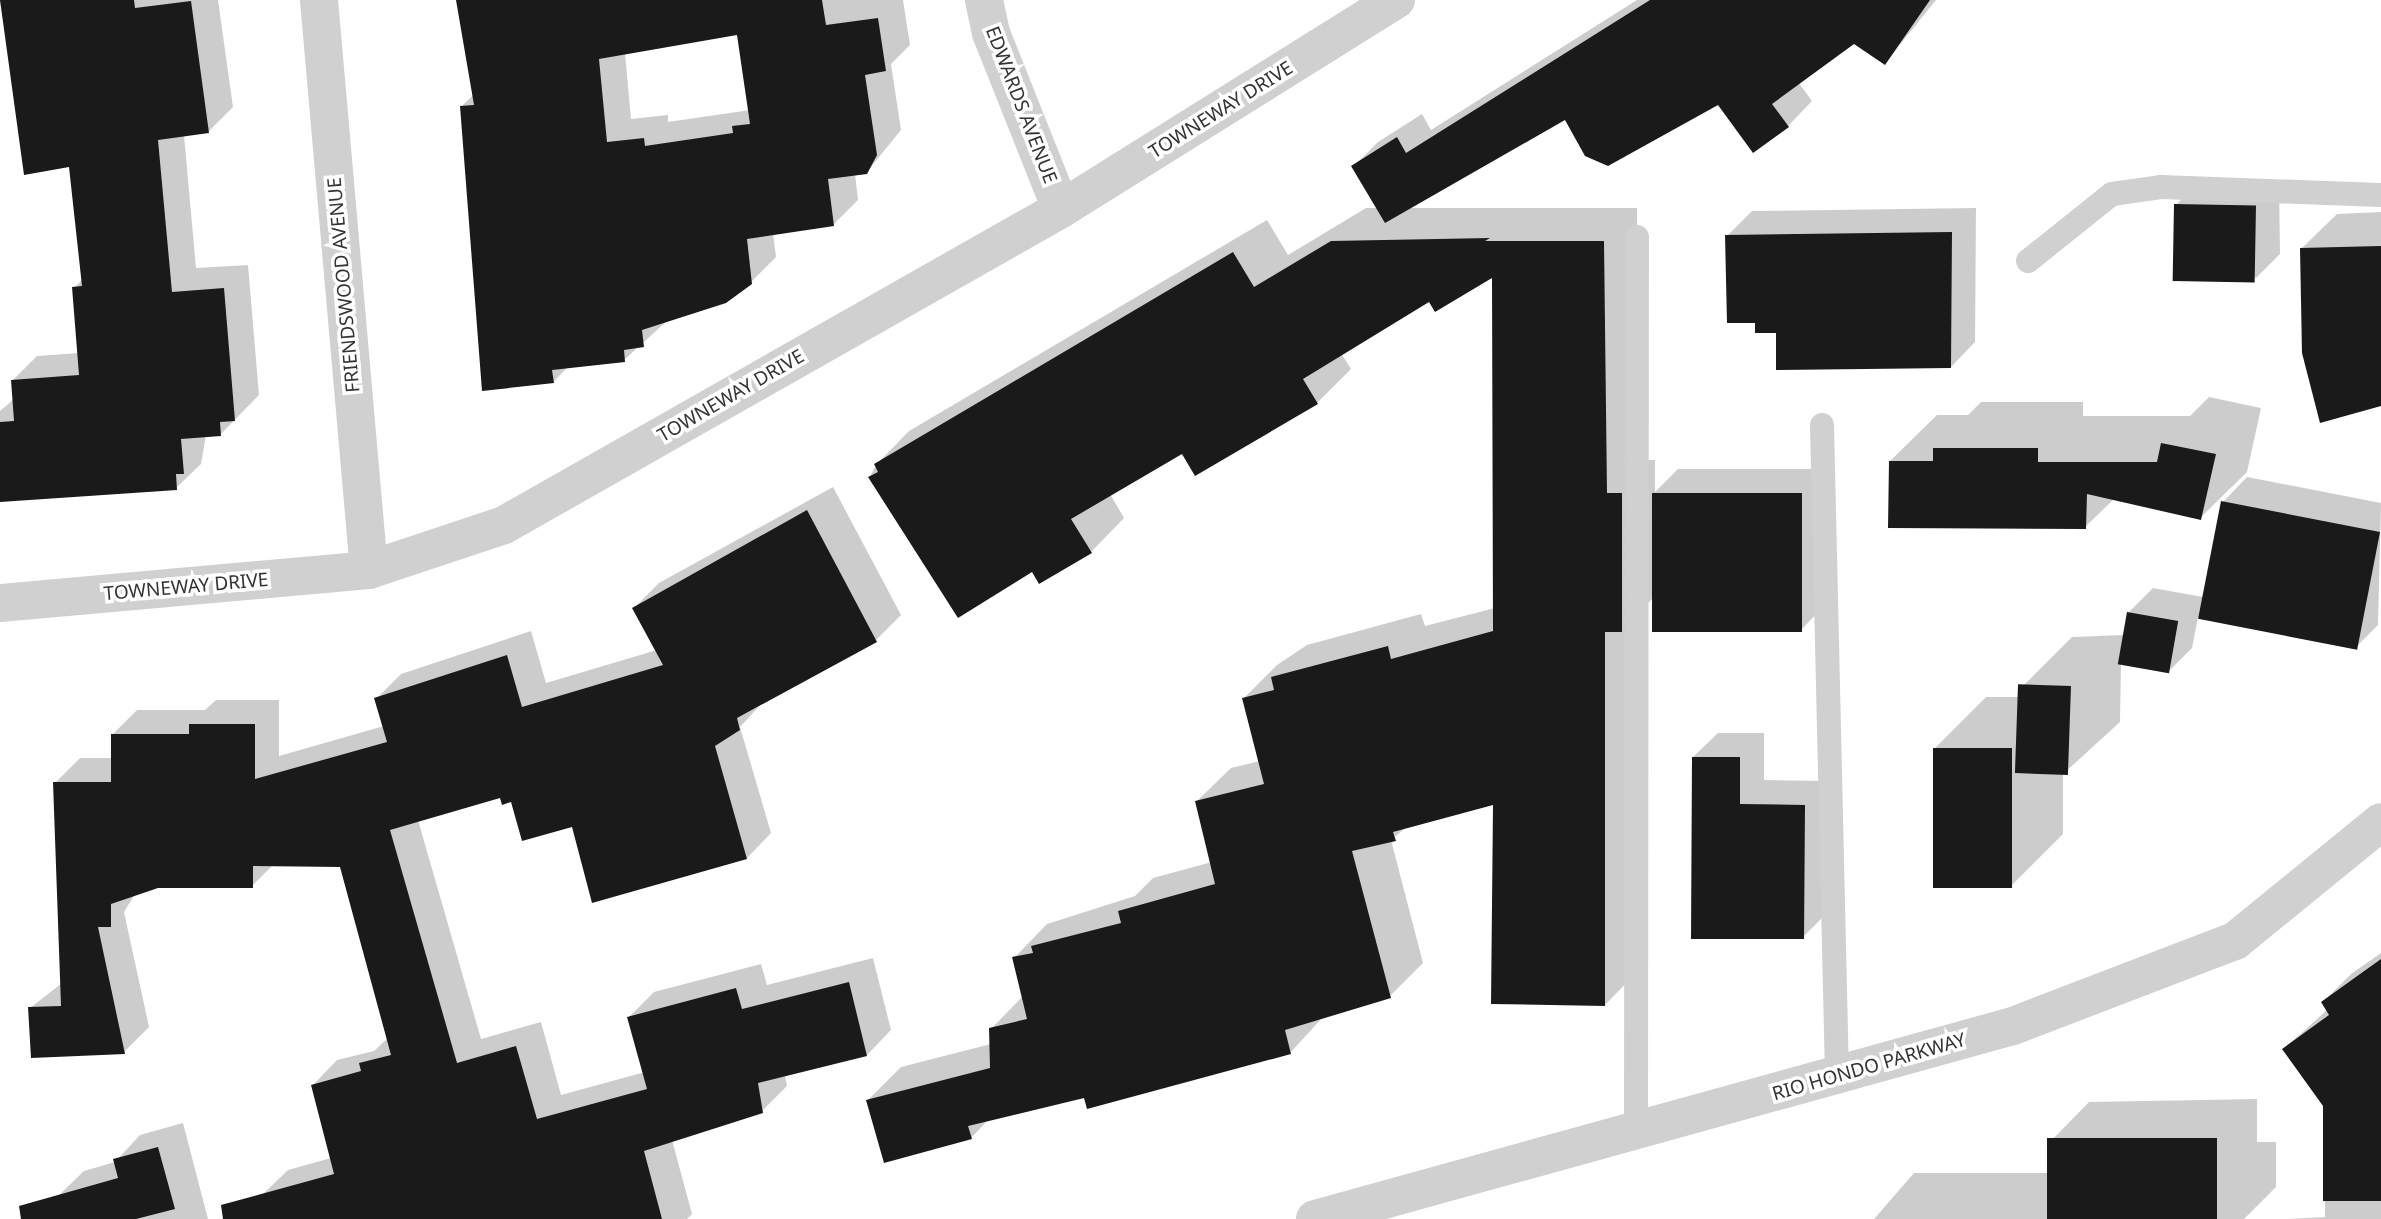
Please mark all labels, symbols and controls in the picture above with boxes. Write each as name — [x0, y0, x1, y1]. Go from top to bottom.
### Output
street label: EDWARDS AVENUE — [981, 23, 1061, 187]
street label: TOWNEWAY DRIVE — [1145, 57, 1297, 163]
street label: FRIENDSWOOD AVENUE — [323, 177, 365, 393]
street label: TOWNEWAY DRIVE — [654, 345, 808, 447]
street label: TOWNEWAY DRIVE — [103, 568, 269, 606]
street label: RIO HONDO PARKWAY — [1770, 1028, 1968, 1106]

